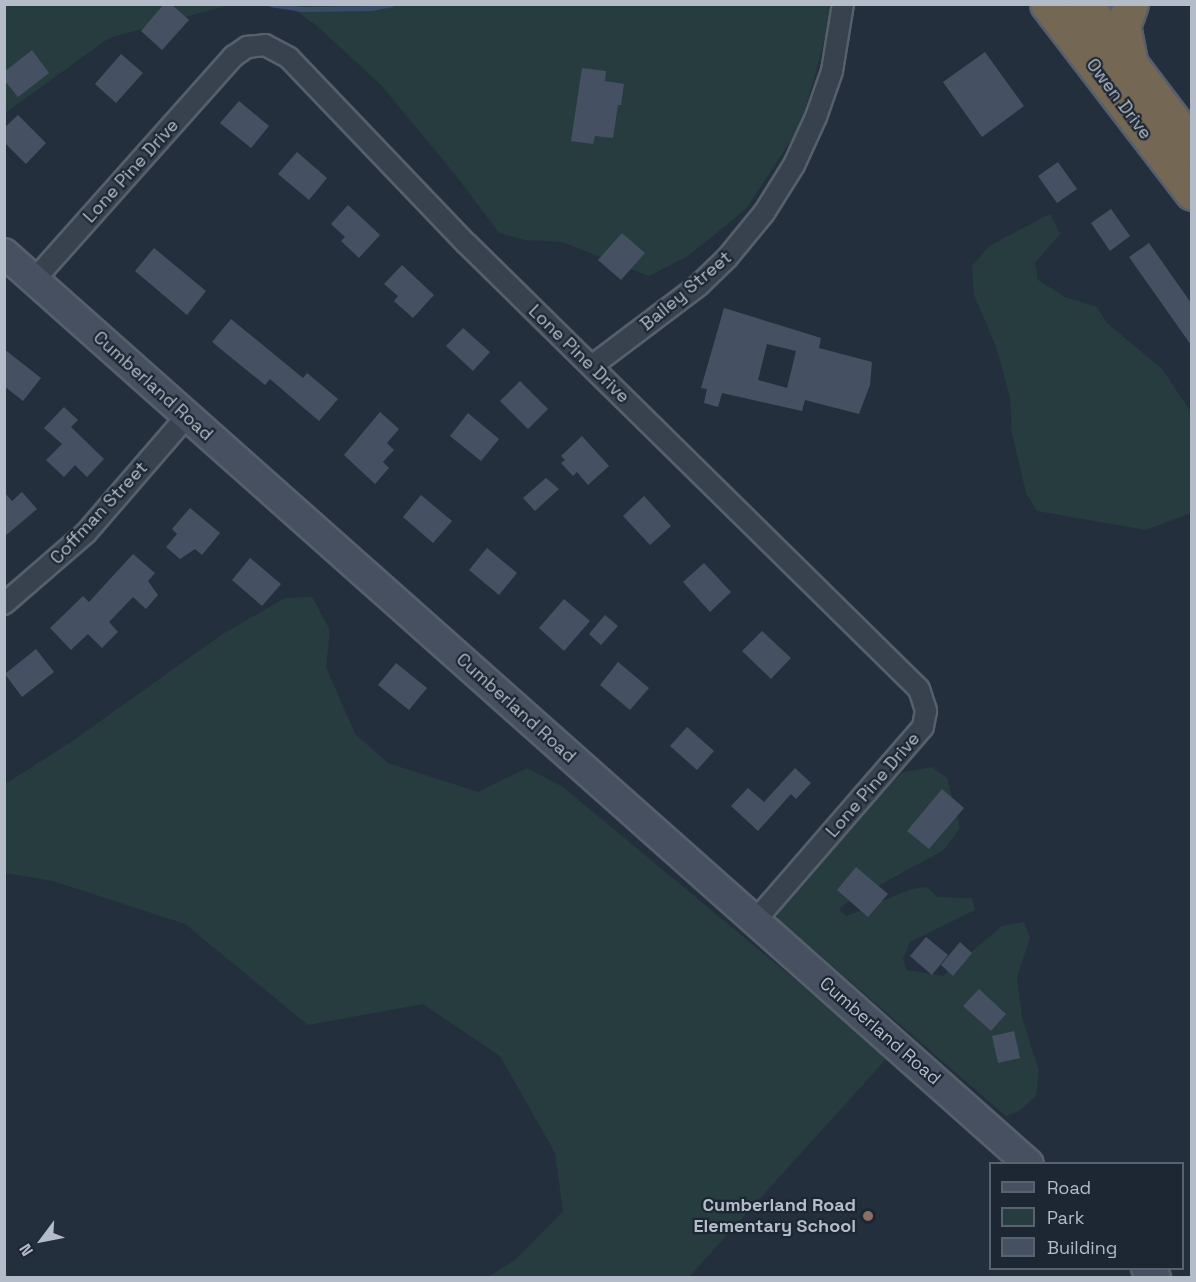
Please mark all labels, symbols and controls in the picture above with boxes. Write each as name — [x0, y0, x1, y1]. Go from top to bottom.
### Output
street label: Owen Drive — [1082, 54, 1156, 144]
street label: Lone Pine Drive — [79, 115, 183, 227]
street label: Bailey Street — [636, 247, 736, 335]
street label: Lone Pine Drive — [524, 300, 634, 408]
street label: Cumberland Road — [89, 327, 217, 445]
street label: Coffman Street — [46, 457, 152, 569]
street label: Cumberland Road — [452, 649, 580, 767]
street label: Lone Pine Drive — [822, 728, 924, 842]
street label: Cumberland Road — [815, 973, 945, 1089]
legend — [989, 1162, 1184, 1270]
text: Road — [1047, 1176, 1091, 1199]
place label: Cumberland Road Elementary School — [693, 1195, 856, 1238]
text: Park — [1047, 1206, 1084, 1229]
marker: Cumberland Road Elementary School — [861, 1209, 875, 1223]
north arrow — [12, 1210, 72, 1270]
text: Building — [1047, 1236, 1117, 1259]
text: N — [15, 1240, 38, 1260]

